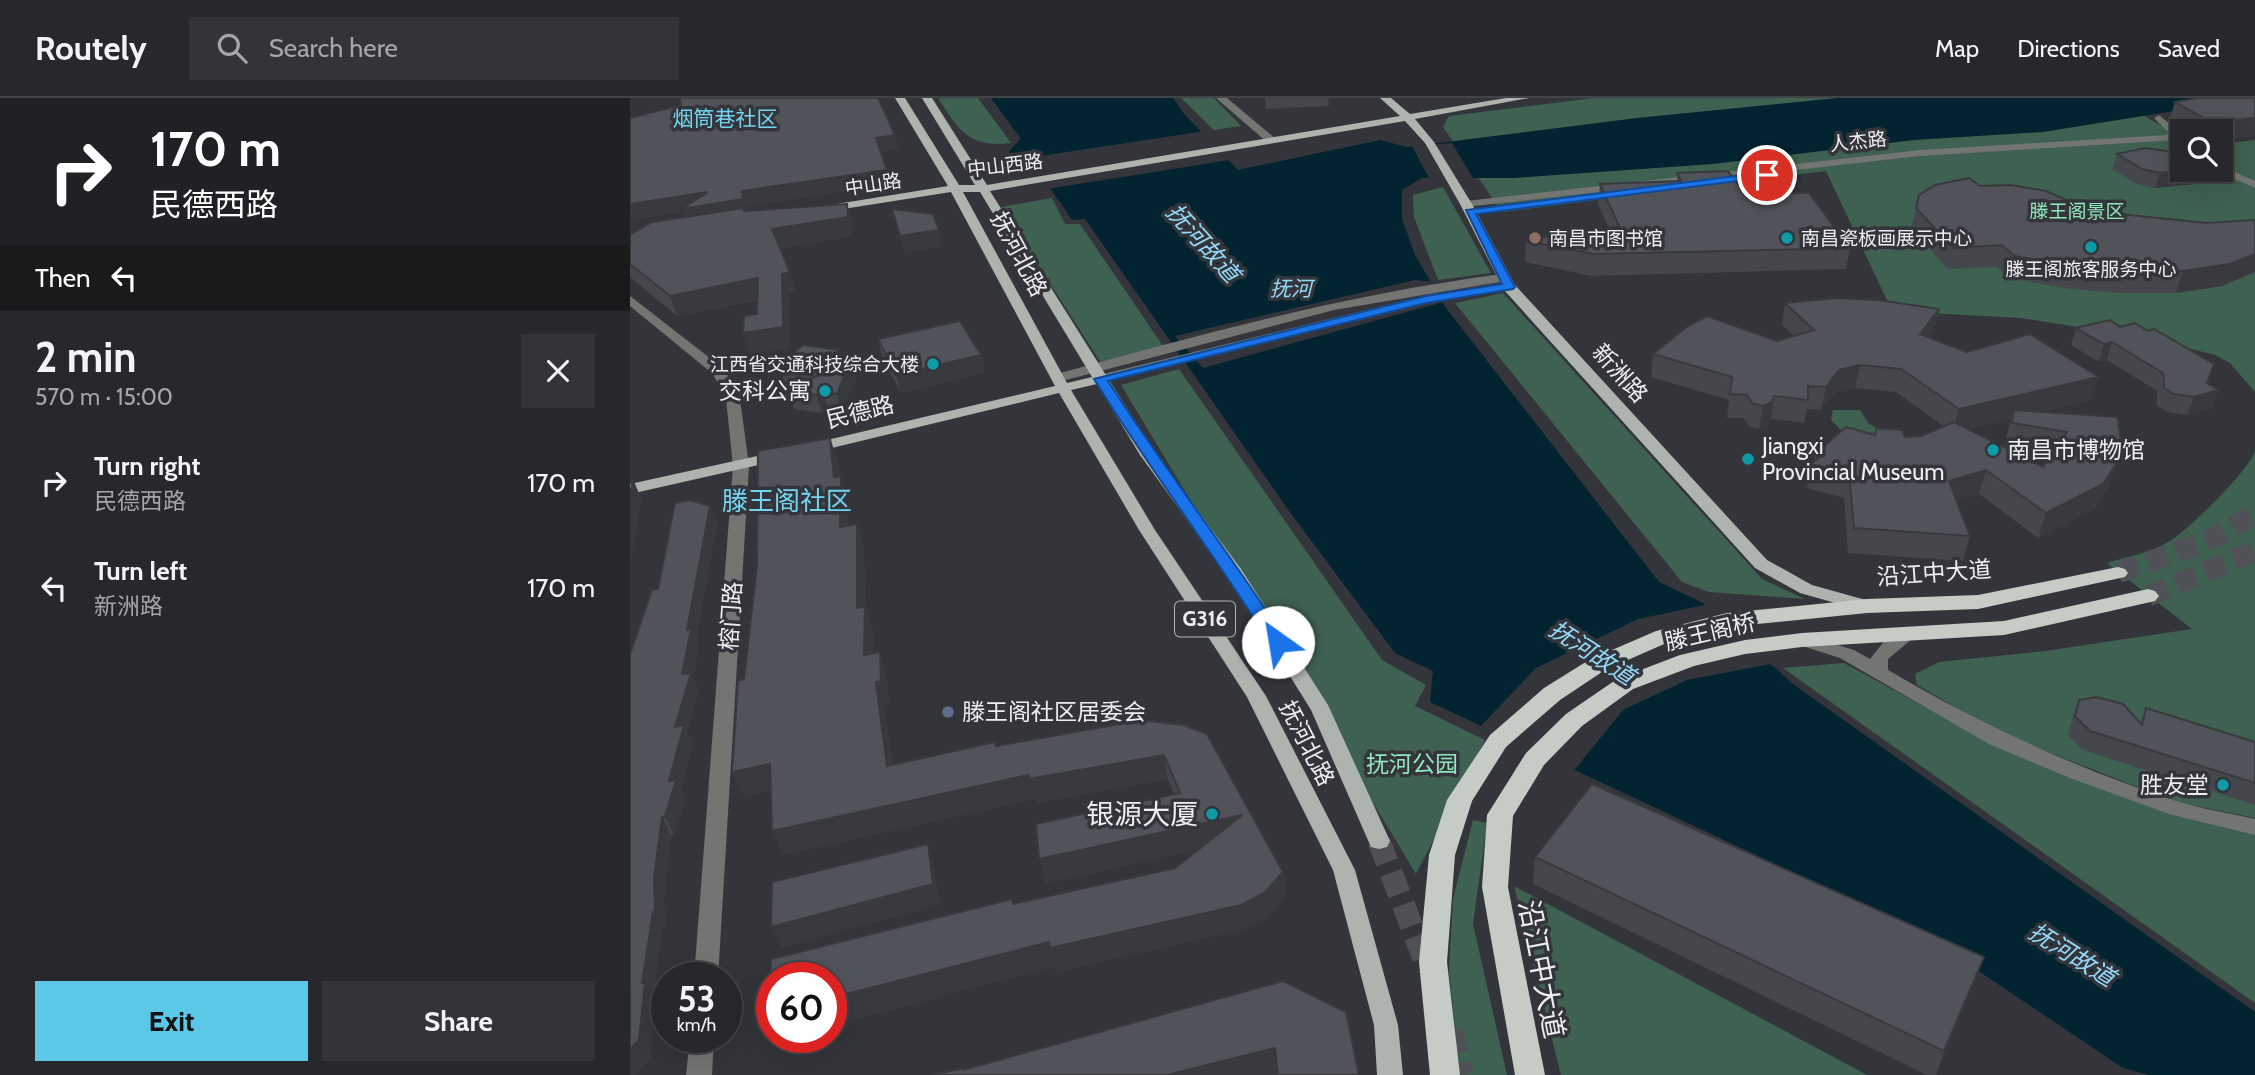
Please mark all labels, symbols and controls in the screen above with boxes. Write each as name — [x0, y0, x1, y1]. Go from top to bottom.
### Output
search box — [189, 17, 679, 80]
text: Routely — [35, 28, 147, 68]
icon: search — [213, 29, 251, 67]
text: Search here — [269, 32, 398, 64]
text: Map — [1935, 34, 1979, 63]
text: Directions — [2017, 34, 2120, 63]
text: Saved — [2158, 34, 2220, 63]
district label: 烟筒巷社区 — [673, 106, 778, 131]
text: 170 m — [150, 119, 281, 178]
map controls — [2170, 119, 2233, 182]
button: search — [2170, 119, 2233, 182]
icon: right — [35, 126, 126, 217]
street label: 人杰路 — [1828, 127, 1888, 156]
pin — [1737, 145, 1797, 205]
street label: 中山西路 — [966, 149, 1044, 182]
icon: arrive — [1748, 156, 1786, 194]
street label: 中山路 — [843, 169, 903, 200]
text: 民德西路 — [150, 185, 278, 224]
water label: 抚河故道 — [1160, 197, 1248, 290]
park label: 滕王阁景区 — [2029, 200, 2125, 223]
street label: 抚河北路 — [985, 207, 1053, 301]
place label: 南昌市图书馆 — [1549, 227, 1663, 250]
place label: 南昌瓷板画展示中心 — [1801, 227, 1972, 250]
marker: 南昌市图书馆 — [1527, 230, 1543, 246]
marker: 南昌瓷板画展示中心 — [1779, 230, 1795, 246]
marker: 滕王阁旅客服务中心 — [2083, 239, 2099, 255]
place label: 滕王阁旅客服务中心 — [2005, 258, 2177, 281]
icon: left — [105, 259, 143, 297]
text: Then — [35, 262, 91, 294]
water label: 抚河 — [1270, 276, 1316, 301]
text: 2 min — [35, 331, 136, 383]
button: close — [521, 334, 595, 408]
street label: 新洲路 — [1587, 338, 1653, 408]
place label: 江西省交通科技综合大楼 — [710, 353, 919, 376]
marker: 江西省交通科技综合大楼 — [925, 356, 941, 372]
place label: 交科公寓 — [719, 377, 811, 405]
text: 570 m · 15:00 — [35, 383, 173, 411]
marker: 交科公寓 — [817, 383, 833, 399]
street label: 民德路 — [823, 390, 897, 434]
place label: Jiangxi Provincial Museum — [1761, 432, 1944, 486]
place label: 南昌市博物馆 — [2007, 436, 2145, 464]
marker: 南昌市博物馆 — [1985, 442, 2001, 458]
text: Turn right — [94, 450, 200, 482]
marker: Jiangxi Provincial Museum — [1740, 451, 1756, 467]
icon: right — [35, 464, 73, 502]
text: 170 m — [527, 467, 595, 499]
district label: 滕王阁社区 — [722, 485, 852, 517]
text: 民德西路 — [94, 487, 186, 515]
text: Turn left — [94, 555, 187, 587]
street label: 沿江中大道 — [1876, 555, 1992, 591]
icon: left — [35, 569, 73, 607]
text: 170 m — [527, 572, 595, 604]
street label: 榕门路 — [715, 581, 747, 651]
text: 新洲路 — [94, 592, 163, 620]
road number: G316 — [1175, 602, 1235, 636]
position arrow — [1241, 605, 1315, 679]
street label: 滕王阁桥 — [1662, 608, 1758, 656]
water label: 抚河故道 — [1544, 614, 1643, 693]
street label: 抚河北路 — [1274, 696, 1340, 790]
place label: 滕王阁社区居委会 — [962, 698, 1146, 726]
marker: 滕王阁社区居委会 — [940, 704, 956, 720]
park label: 抚河公园 — [1366, 750, 1458, 778]
place label: 胜友堂 — [2140, 771, 2209, 799]
marker: 胜友堂 — [2215, 777, 2231, 793]
place label: 银源大厦 — [1086, 797, 1198, 831]
marker: 银源大厦 — [1204, 806, 1220, 822]
street label: 沿江中大道 — [1512, 897, 1572, 1041]
water label: 抚河故道 — [2024, 917, 2123, 994]
speed limit sign: 60 — [756, 962, 847, 1053]
text: 53 — [678, 977, 715, 1020]
button: Exit — [35, 981, 308, 1061]
button: Share — [322, 981, 595, 1061]
text: km/h — [677, 1014, 716, 1036]

